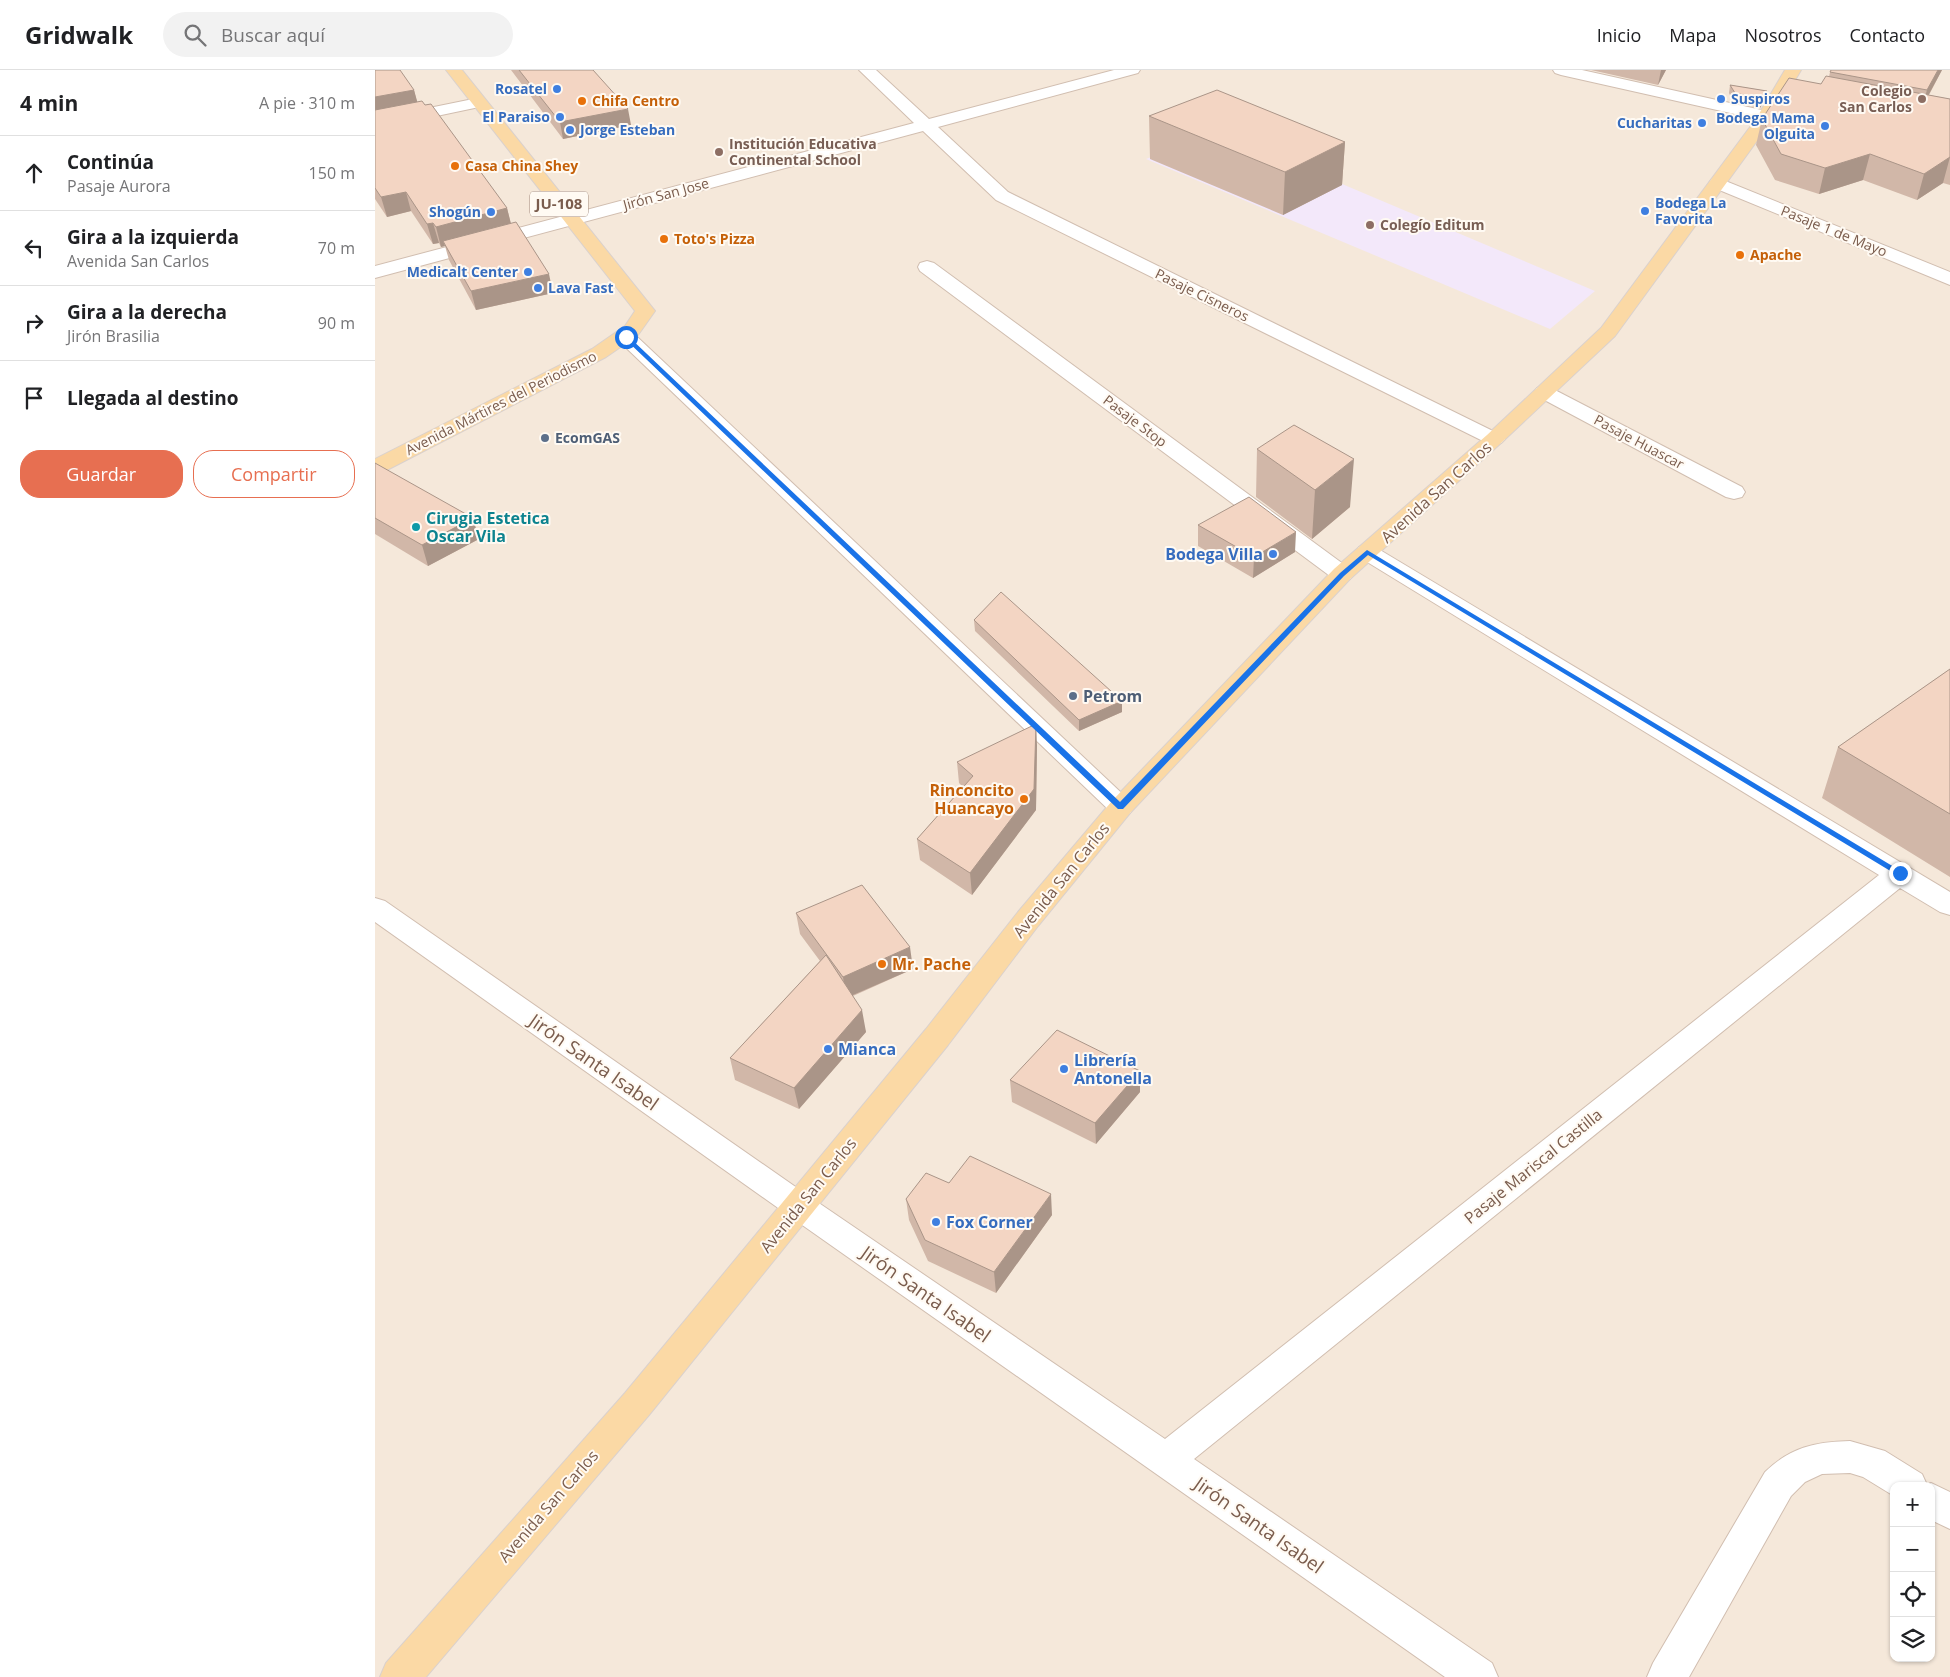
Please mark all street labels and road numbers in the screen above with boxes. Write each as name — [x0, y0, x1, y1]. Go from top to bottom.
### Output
street label: Jirón San Jose — [619, 173, 711, 215]
road number: JU-108 — [530, 192, 588, 216]
street label: Pasaje 1 de Mayo — [1778, 201, 1890, 261]
street label: Pasaje Cisneros — [1152, 264, 1252, 326]
street label: Avenida Mártires del Periodismo — [402, 346, 600, 459]
street label: Pasaje Stop — [1099, 390, 1171, 451]
street label: Pasaje Huascar — [1591, 410, 1688, 473]
street label: Avenida San Carlos — [1376, 436, 1496, 548]
street label: Avenida San Carlos — [1008, 818, 1114, 942]
street label: Jirón Santa Isabel — [522, 1006, 664, 1116]
street label: Pasaje Mariscal Castilla — [1459, 1103, 1607, 1229]
street label: Avenida San Carlos — [755, 1133, 861, 1257]
street label: Jirón Santa Isabel — [854, 1238, 996, 1348]
street label: Avenida San Carlos — [493, 1445, 603, 1567]
street label: Jirón Santa Isabel — [1187, 1469, 1329, 1579]

